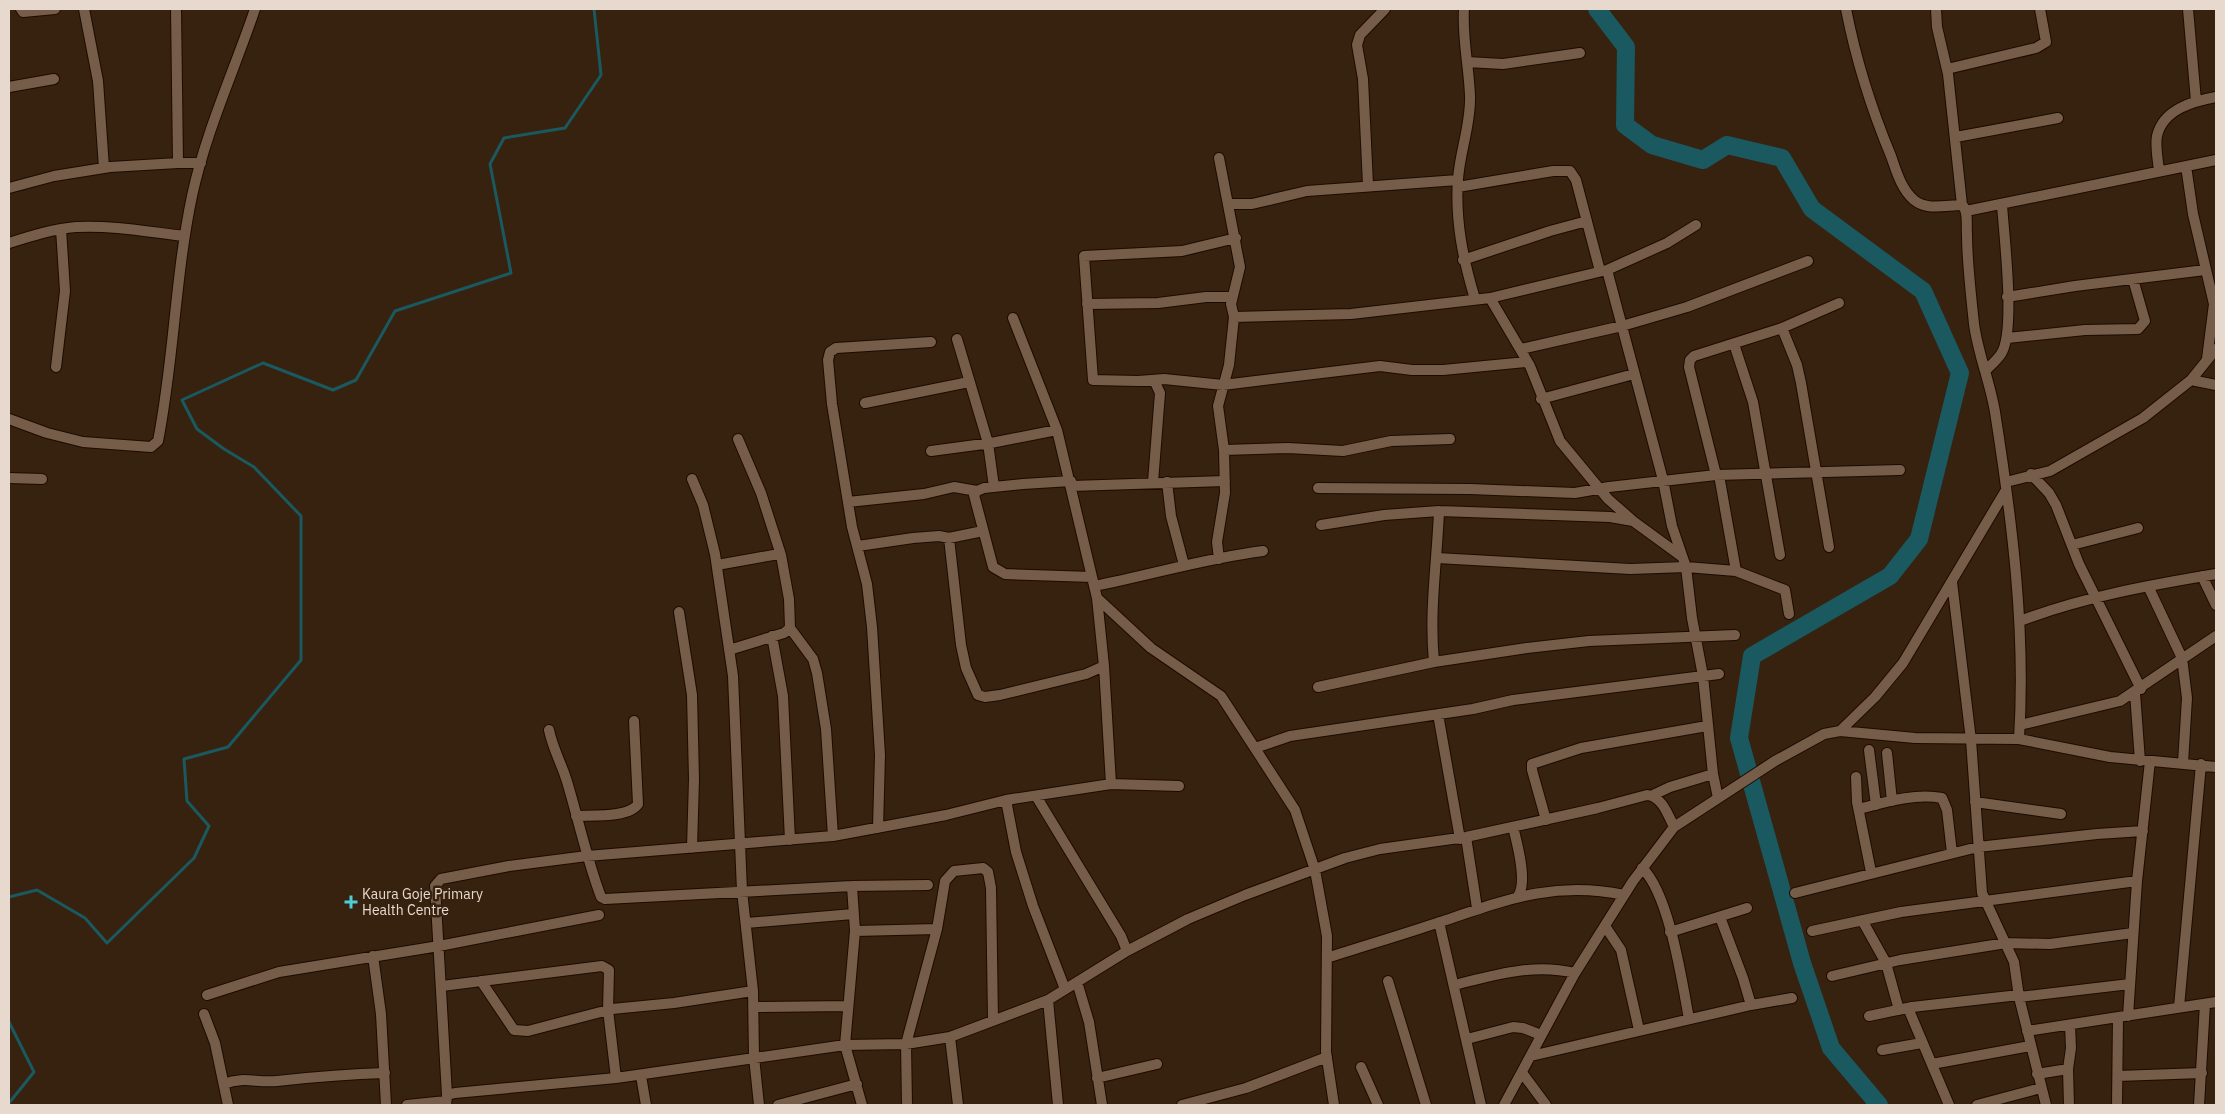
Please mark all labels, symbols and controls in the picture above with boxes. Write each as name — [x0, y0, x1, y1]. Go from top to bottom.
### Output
place label: Kaura Goje Primary Health Centre — [362, 885, 483, 919]
marker: Kaura Goje Primary Health Centre — [344, 895, 358, 909]

